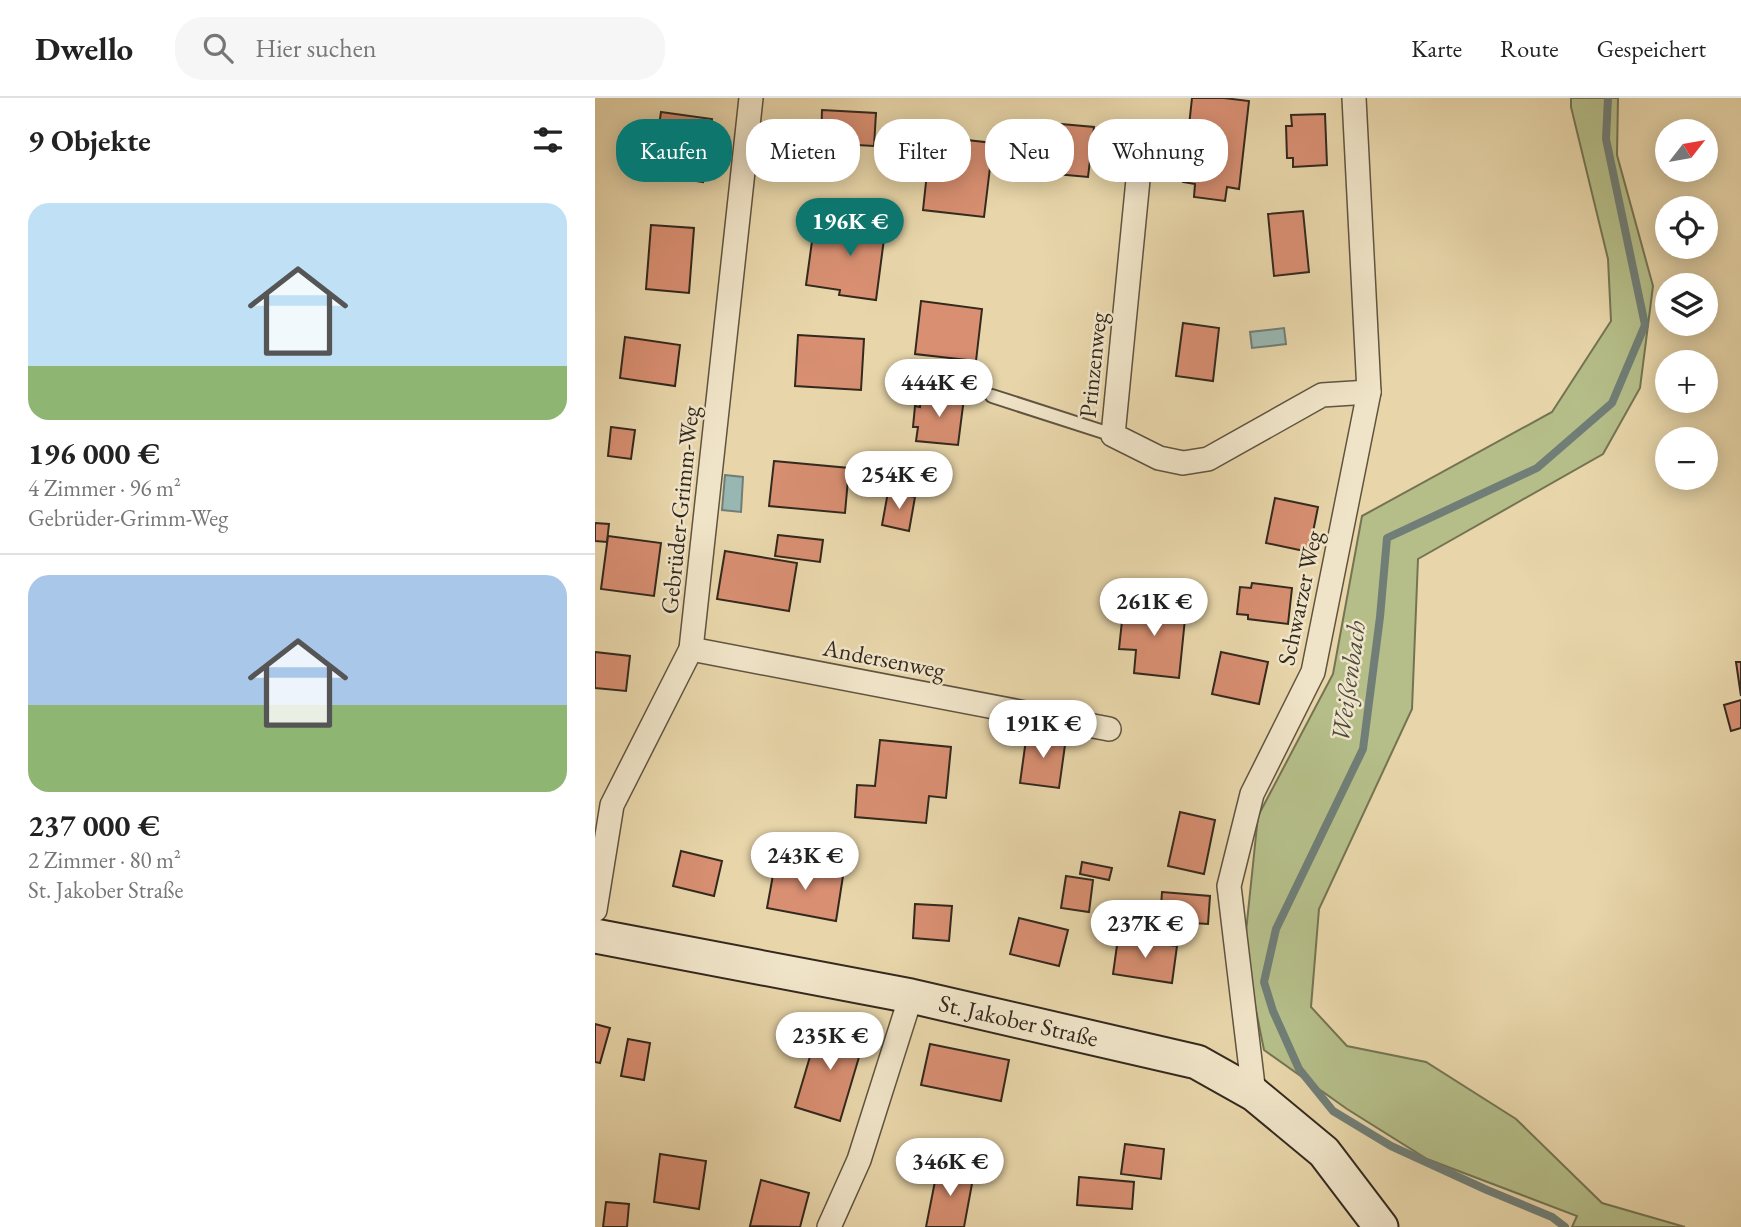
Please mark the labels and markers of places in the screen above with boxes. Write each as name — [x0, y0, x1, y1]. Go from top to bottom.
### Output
pin: 196K € — [793, 198, 907, 258]
pin: 444K € — [882, 360, 996, 419]
pin: 254K € — [842, 452, 956, 511]
pin: 261K € — [1097, 578, 1211, 638]
pin: 191K € — [986, 700, 1100, 760]
pin: 243K € — [748, 832, 862, 892]
pin: 237K € — [1088, 900, 1202, 960]
pin: 235K € — [773, 1012, 887, 1072]
pin: 346K € — [893, 1138, 1007, 1198]

